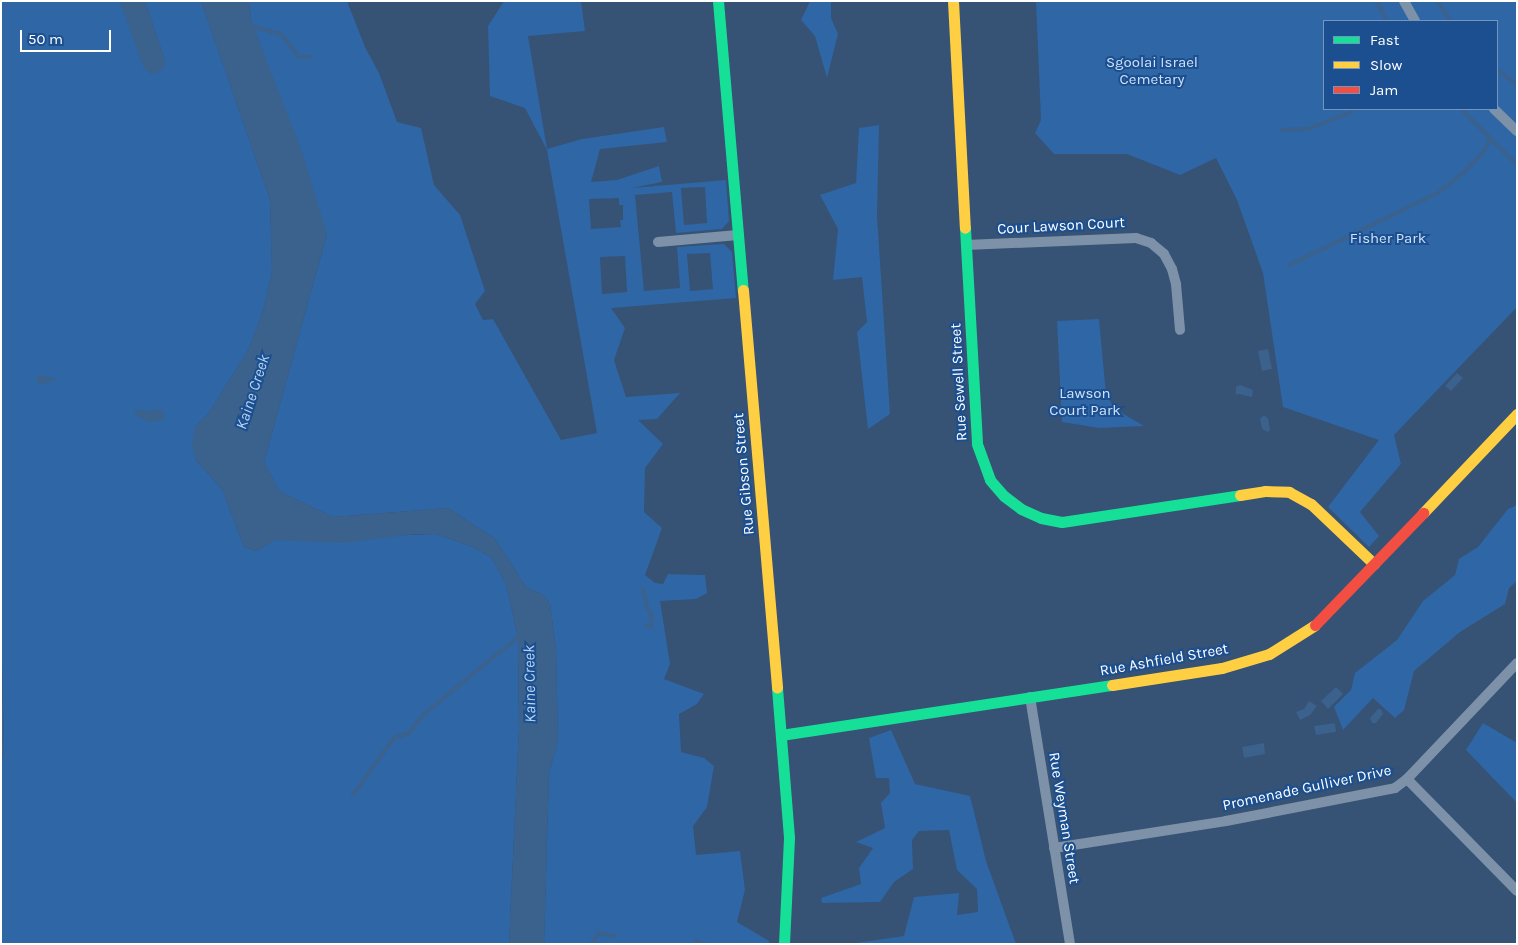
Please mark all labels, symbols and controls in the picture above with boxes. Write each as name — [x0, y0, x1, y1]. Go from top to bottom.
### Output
scale bar — [22, 20, 114, 52]
legend — [1323, 20, 1498, 110]
text: 50 m — [28, 30, 63, 48]
text: Fast — [1370, 31, 1399, 49]
park label: Sgoolai Israel Cemetary — [1106, 53, 1198, 88]
text: Slow — [1370, 56, 1402, 74]
text: Jam — [1370, 81, 1398, 99]
street label: Cour Lawson Court — [997, 214, 1125, 238]
park label: Fisher Park — [1350, 230, 1426, 248]
street label: Rue Sewell Street — [947, 323, 971, 441]
water label: Kaine Creek — [232, 352, 274, 432]
park label: Lawson Court Park — [1049, 384, 1121, 419]
street label: Rue Gibson Street — [730, 412, 758, 536]
street label: Rue Ashfield Street — [1098, 640, 1230, 680]
water label: Kaine Creek — [520, 645, 540, 723]
street label: Rue Weyman Street — [1045, 751, 1083, 885]
street label: Promenade Gulliver Drive — [1221, 761, 1393, 815]

